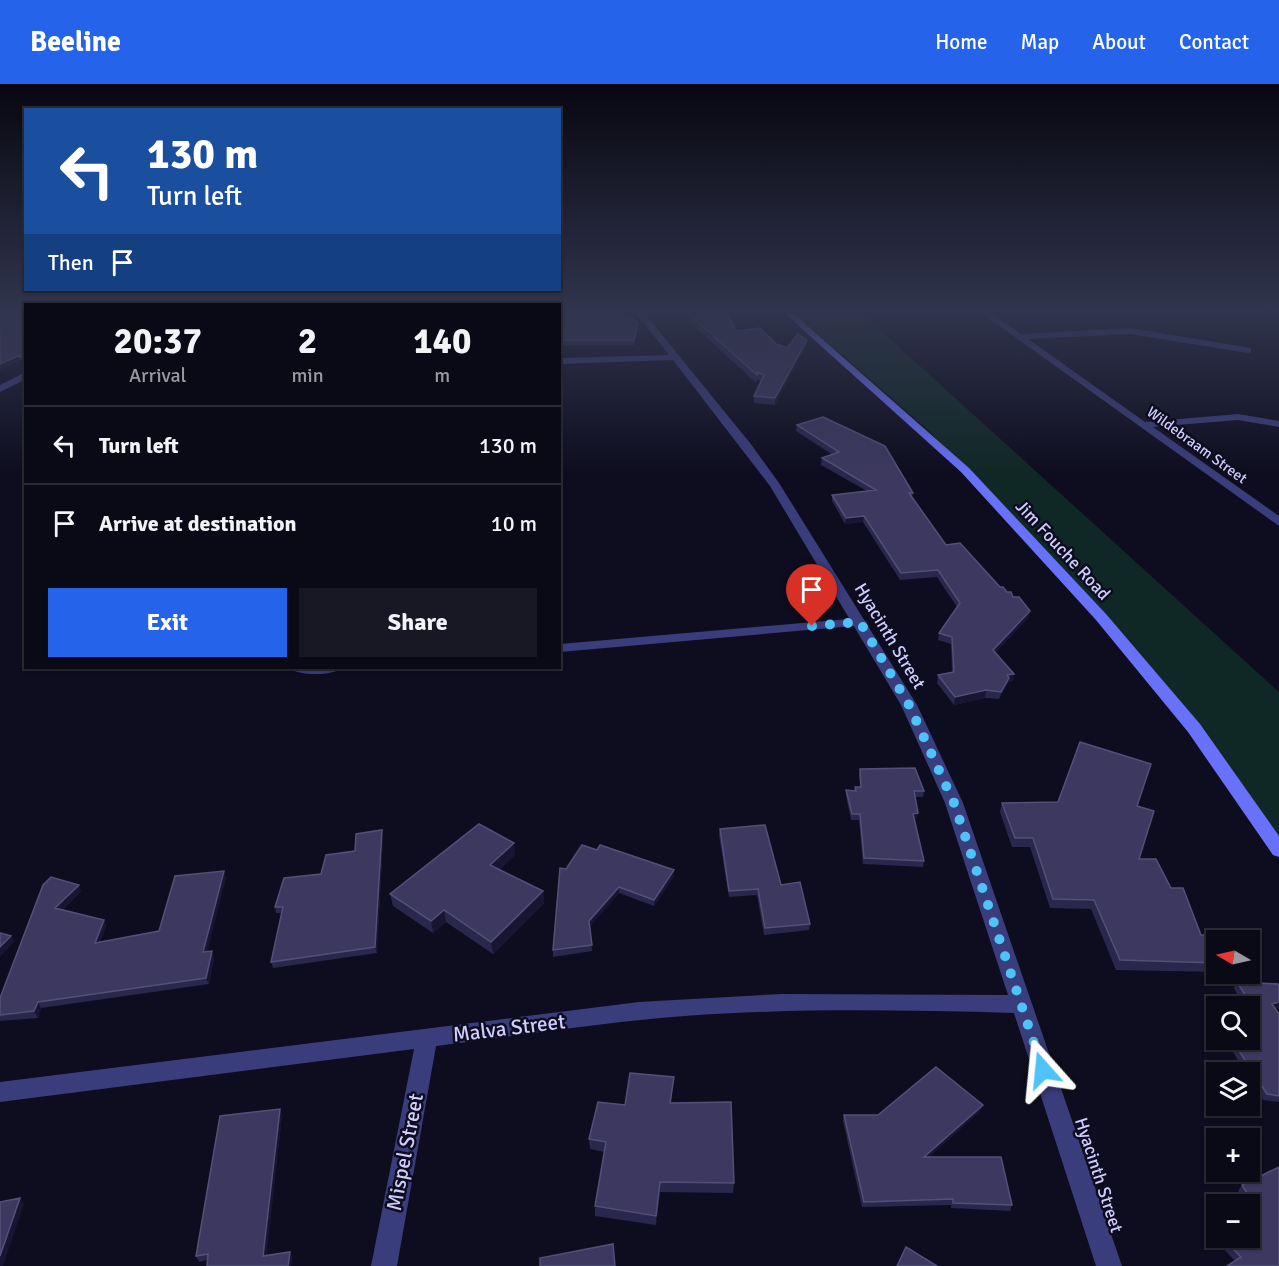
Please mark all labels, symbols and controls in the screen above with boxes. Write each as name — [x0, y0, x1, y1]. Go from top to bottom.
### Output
text: Beeline — [30, 25, 121, 59]
text: Home — [935, 29, 988, 55]
text: Map — [1021, 29, 1059, 55]
text: About — [1092, 29, 1146, 55]
text: Contact — [1179, 29, 1249, 55]
text: 130 m — [147, 129, 258, 180]
icon: left — [48, 132, 126, 210]
text: Turn left — [147, 180, 242, 213]
icon: arrive — [106, 246, 139, 279]
text: Then — [48, 249, 94, 276]
text: 20:37 — [114, 319, 202, 364]
text: 2 — [298, 319, 317, 364]
text: 140 — [413, 319, 471, 364]
text: Arrival — [129, 363, 186, 388]
text: min — [291, 363, 324, 388]
text: m — [434, 363, 450, 388]
street label: Wildebraam Street — [1143, 403, 1251, 487]
icon: left — [48, 429, 81, 462]
text: Turn left — [99, 432, 179, 459]
text: 130 m — [479, 432, 537, 459]
street label: Jim Fouche Road — [1011, 495, 1115, 605]
icon: arrive — [48, 507, 81, 540]
text: Arrive at destination — [99, 510, 296, 537]
text: 10 m — [491, 510, 537, 537]
pin — [786, 564, 837, 626]
icon: arrive — [795, 573, 828, 606]
street label: Hyacinth Street — [850, 579, 930, 693]
button: Exit — [48, 588, 287, 657]
button: Share — [299, 588, 537, 657]
north arrow — [1206, 930, 1260, 984]
map controls — [1206, 930, 1260, 1248]
button: search — [1206, 996, 1260, 1050]
street label: Malva Street — [451, 1008, 567, 1048]
position arrow — [1011, 1038, 1075, 1102]
button: layers — [1206, 1062, 1260, 1116]
street label: Mispel Street — [381, 1091, 429, 1213]
street label: Hyacinth Street — [1070, 1115, 1128, 1235]
button: + — [1206, 1128, 1260, 1182]
button: − — [1206, 1194, 1260, 1248]

